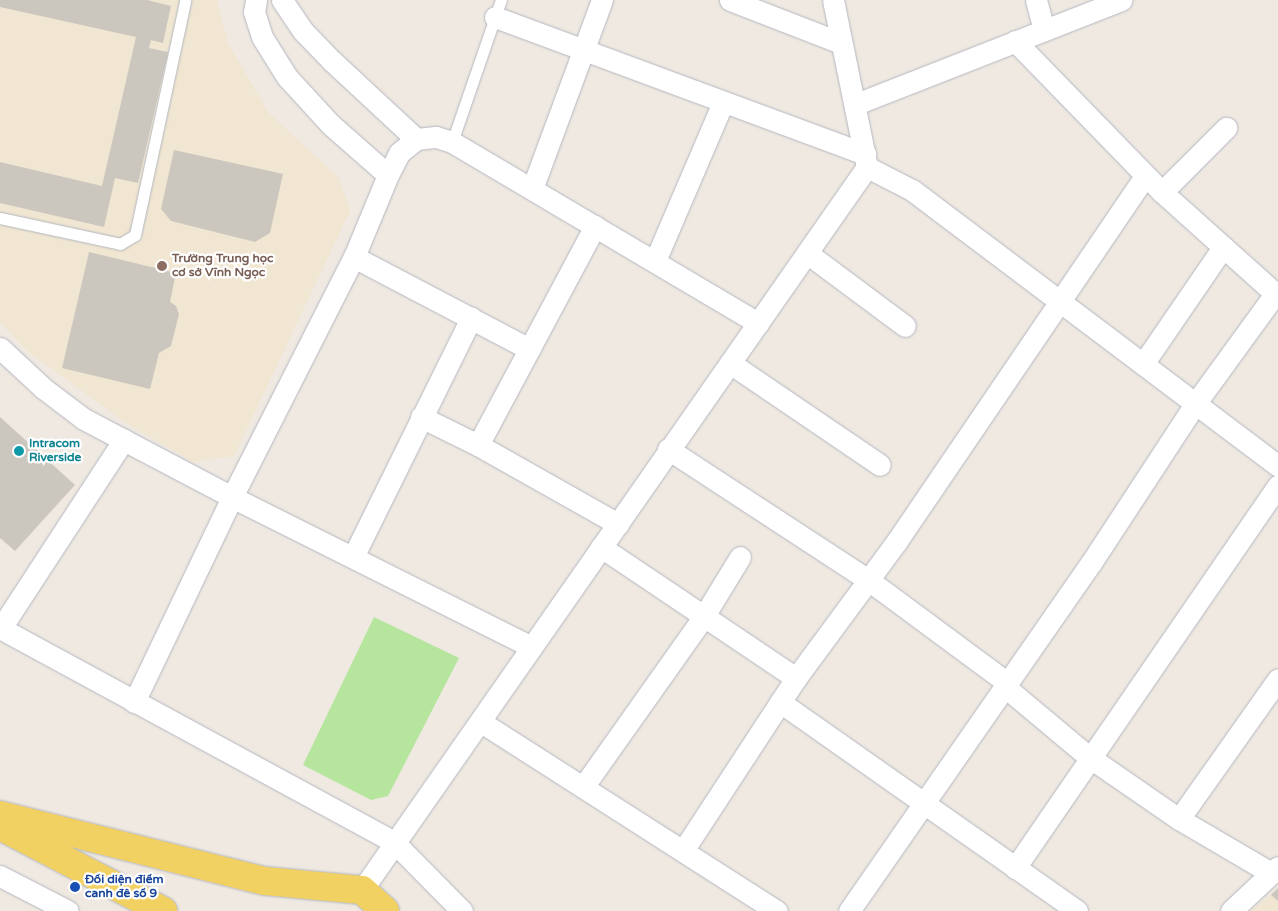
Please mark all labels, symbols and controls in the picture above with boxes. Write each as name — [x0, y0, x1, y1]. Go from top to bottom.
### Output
place label: Trường Trung học cơ sở Vĩnh Ngọc — [172, 252, 273, 280]
marker: Trường Trung học cơ sở Vĩnh Ngọc — [156, 260, 168, 272]
place label: Intracom Riverside — [29, 437, 81, 465]
marker: Intracom Riverside — [13, 445, 25, 457]
place label: Đối diện điếm canh đê số 9 — [85, 873, 163, 901]
marker: Đối diện điếm canh đê số 9 — [69, 881, 81, 893]

